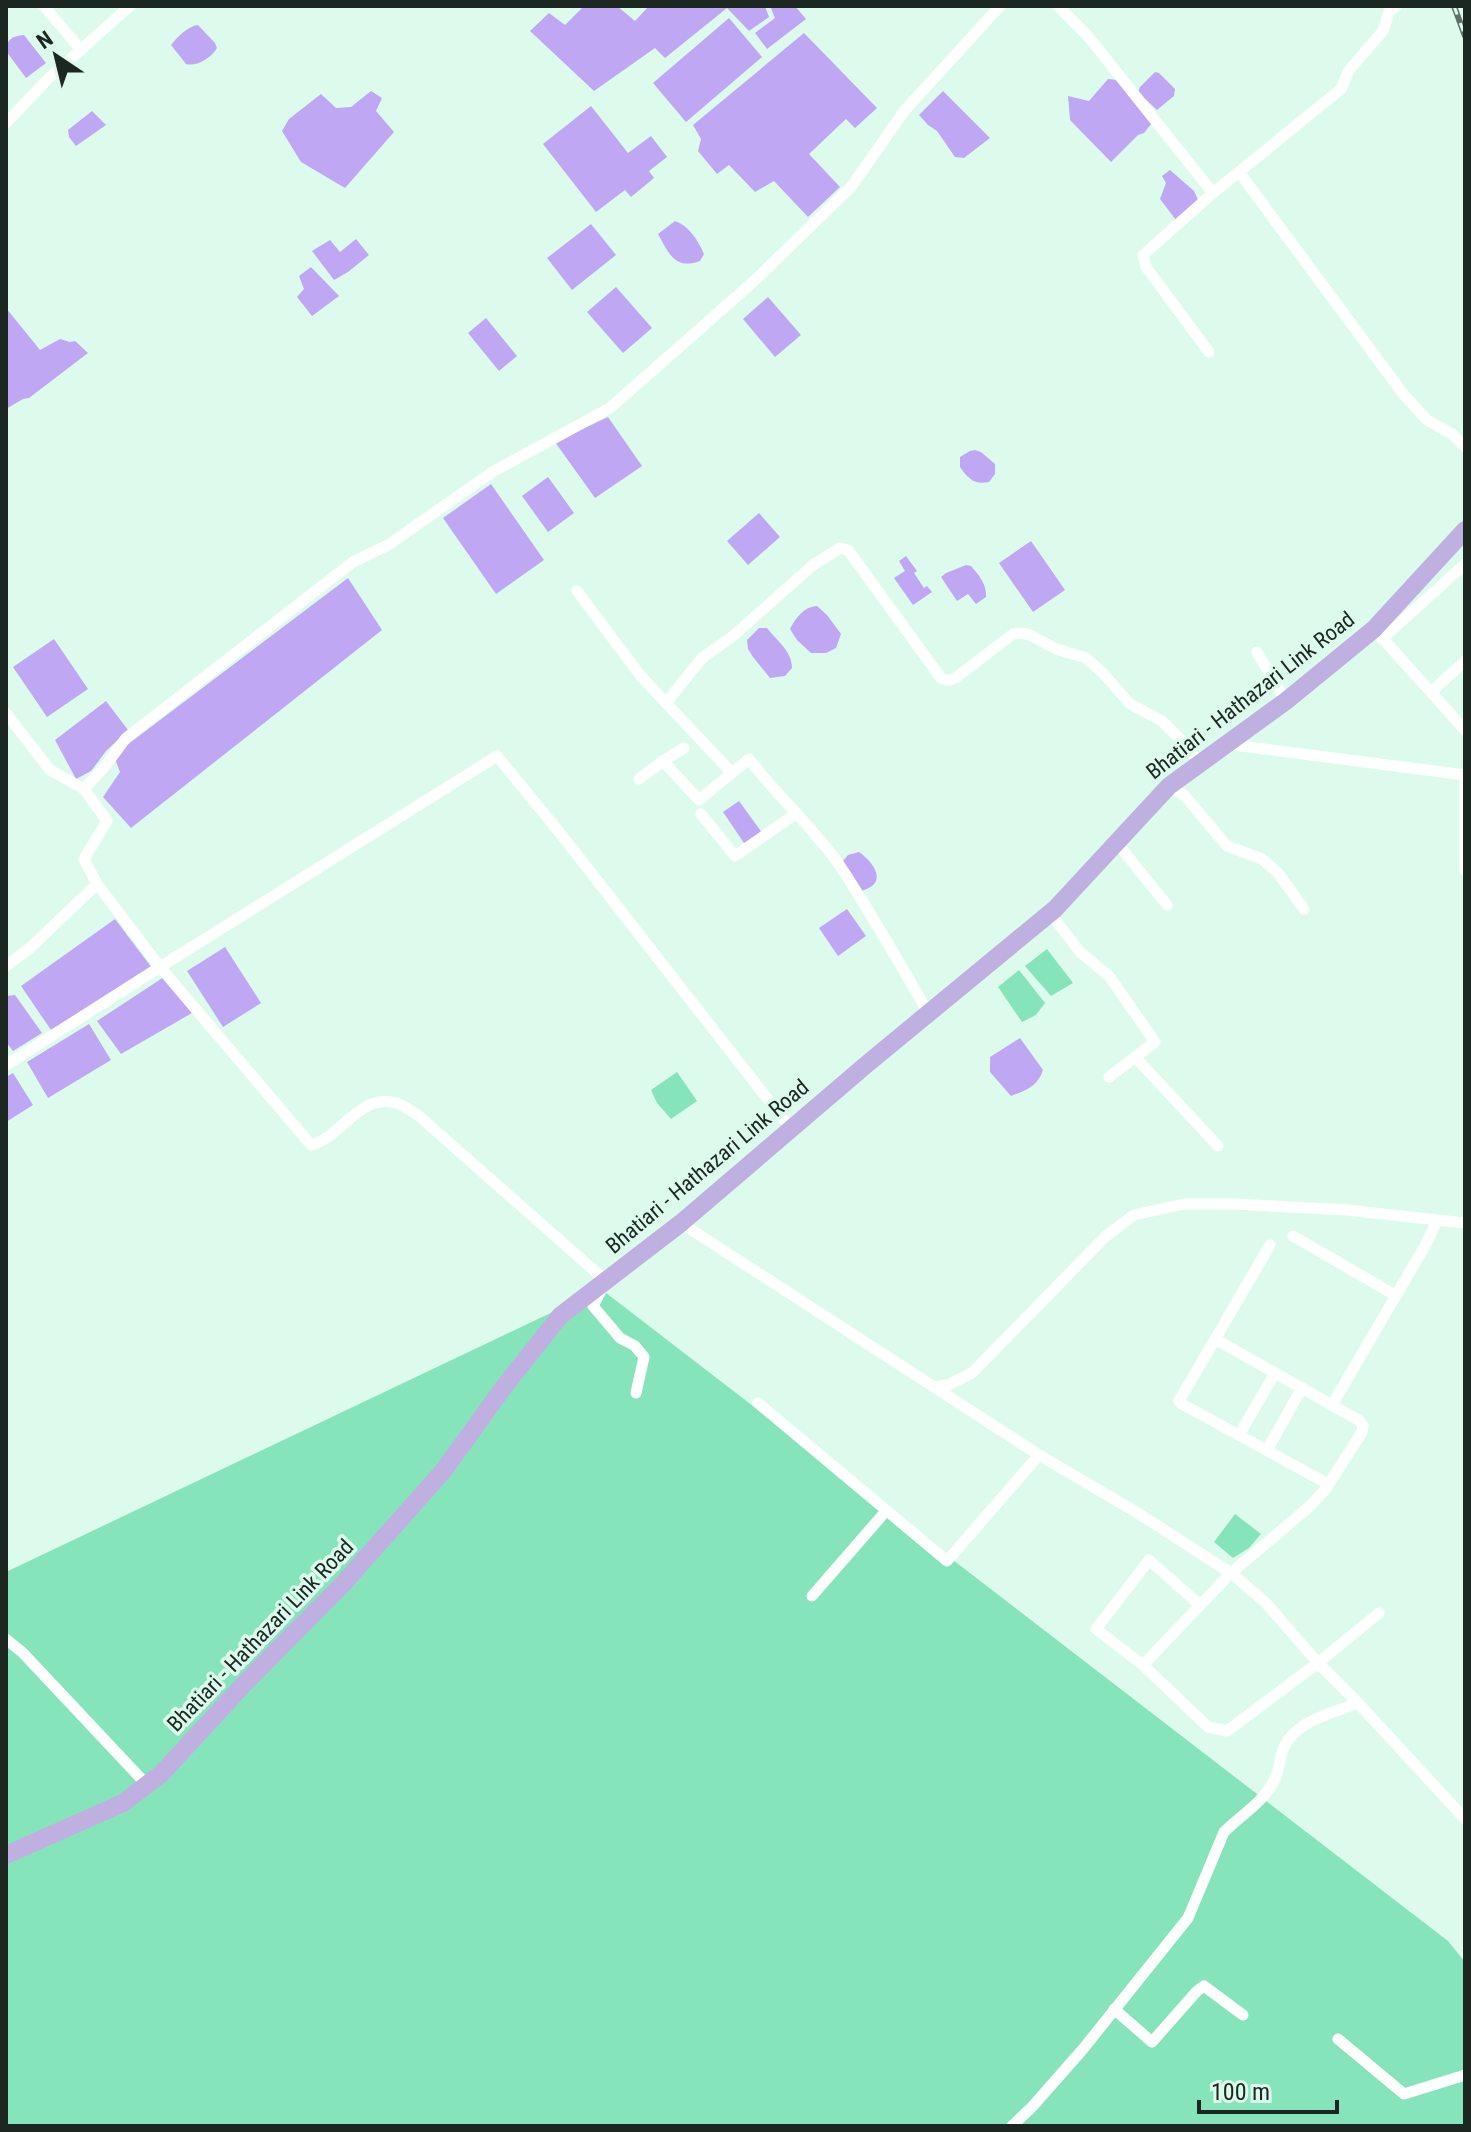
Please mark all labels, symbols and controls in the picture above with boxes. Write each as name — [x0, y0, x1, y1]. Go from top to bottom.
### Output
north arrow — [16, 16, 96, 96]
text: N — [32, 26, 58, 54]
street label: Bhatiari - Hathazari Link Road — [1141, 607, 1359, 784]
street label: Bhatiari - Hathazari Link Road — [601, 1074, 814, 1258]
street label: Bhatiari - Hathazari Link Road — [162, 1534, 359, 1736]
scale bar — [1199, 2064, 1337, 2114]
text: 100 m — [1211, 2078, 1270, 2106]

